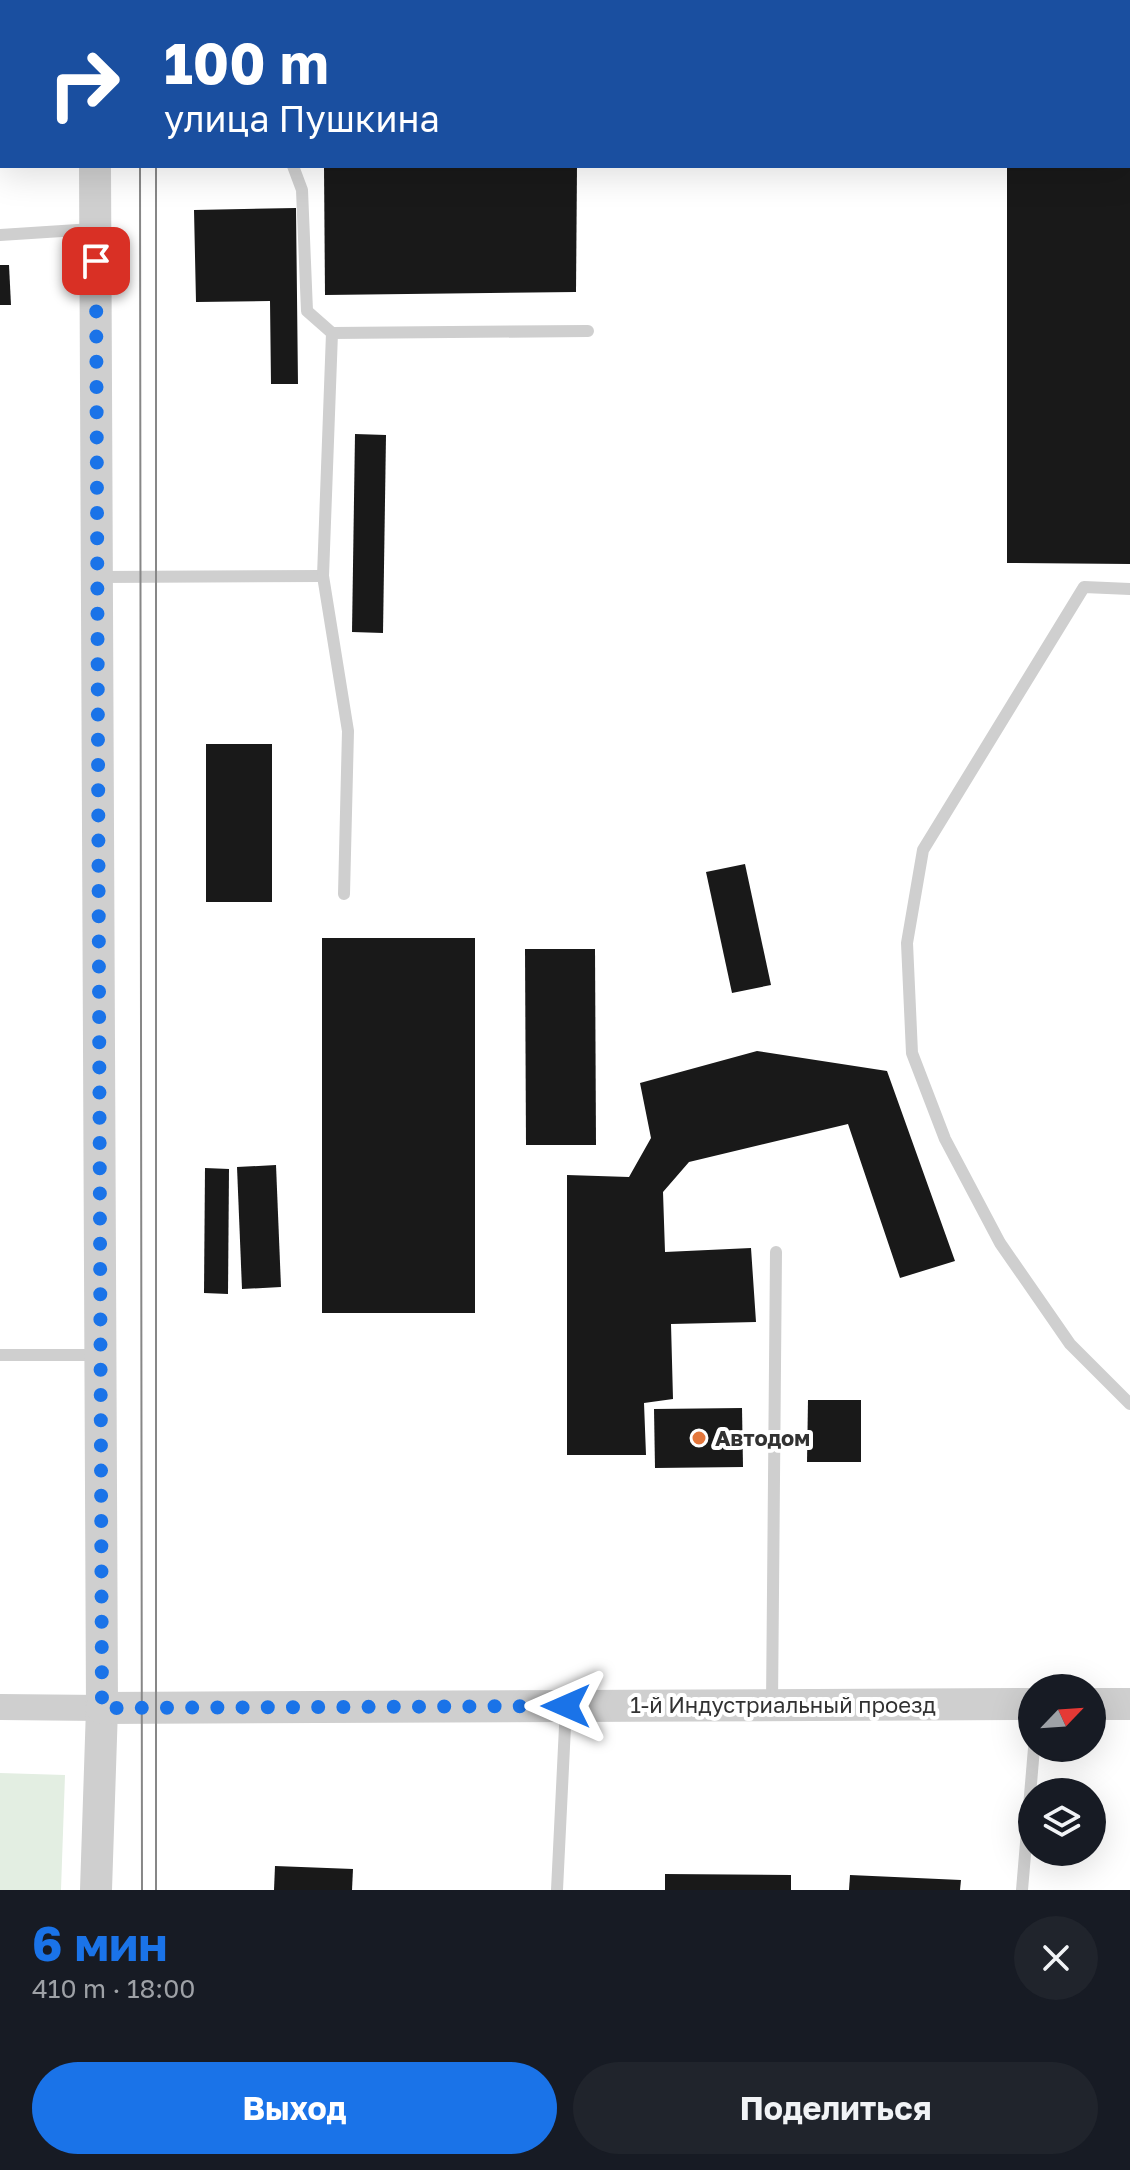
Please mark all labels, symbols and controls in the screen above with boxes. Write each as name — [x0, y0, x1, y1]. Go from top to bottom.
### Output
text: 100 m — [164, 29, 329, 96]
icon: right — [32, 32, 136, 136]
text: улица Пушкина — [164, 97, 440, 140]
pin — [62, 227, 130, 295]
icon: arrive — [74, 239, 118, 283]
place label: Автодом — [715, 1424, 810, 1451]
marker: Автодом — [690, 1429, 708, 1447]
position arrow — [524, 1664, 608, 1748]
north arrow — [1018, 1674, 1106, 1762]
map controls — [1018, 1674, 1106, 1866]
street label: 1-й Индустриальный проезд — [630, 1691, 936, 1718]
button: layers — [1018, 1778, 1106, 1866]
text: 6 мин — [32, 1914, 168, 1972]
button: close — [1014, 1916, 1098, 2000]
text: 410 m · 18:00 — [32, 1973, 195, 2004]
button: Выход — [32, 2062, 557, 2154]
button: Поделиться — [573, 2062, 1098, 2154]

